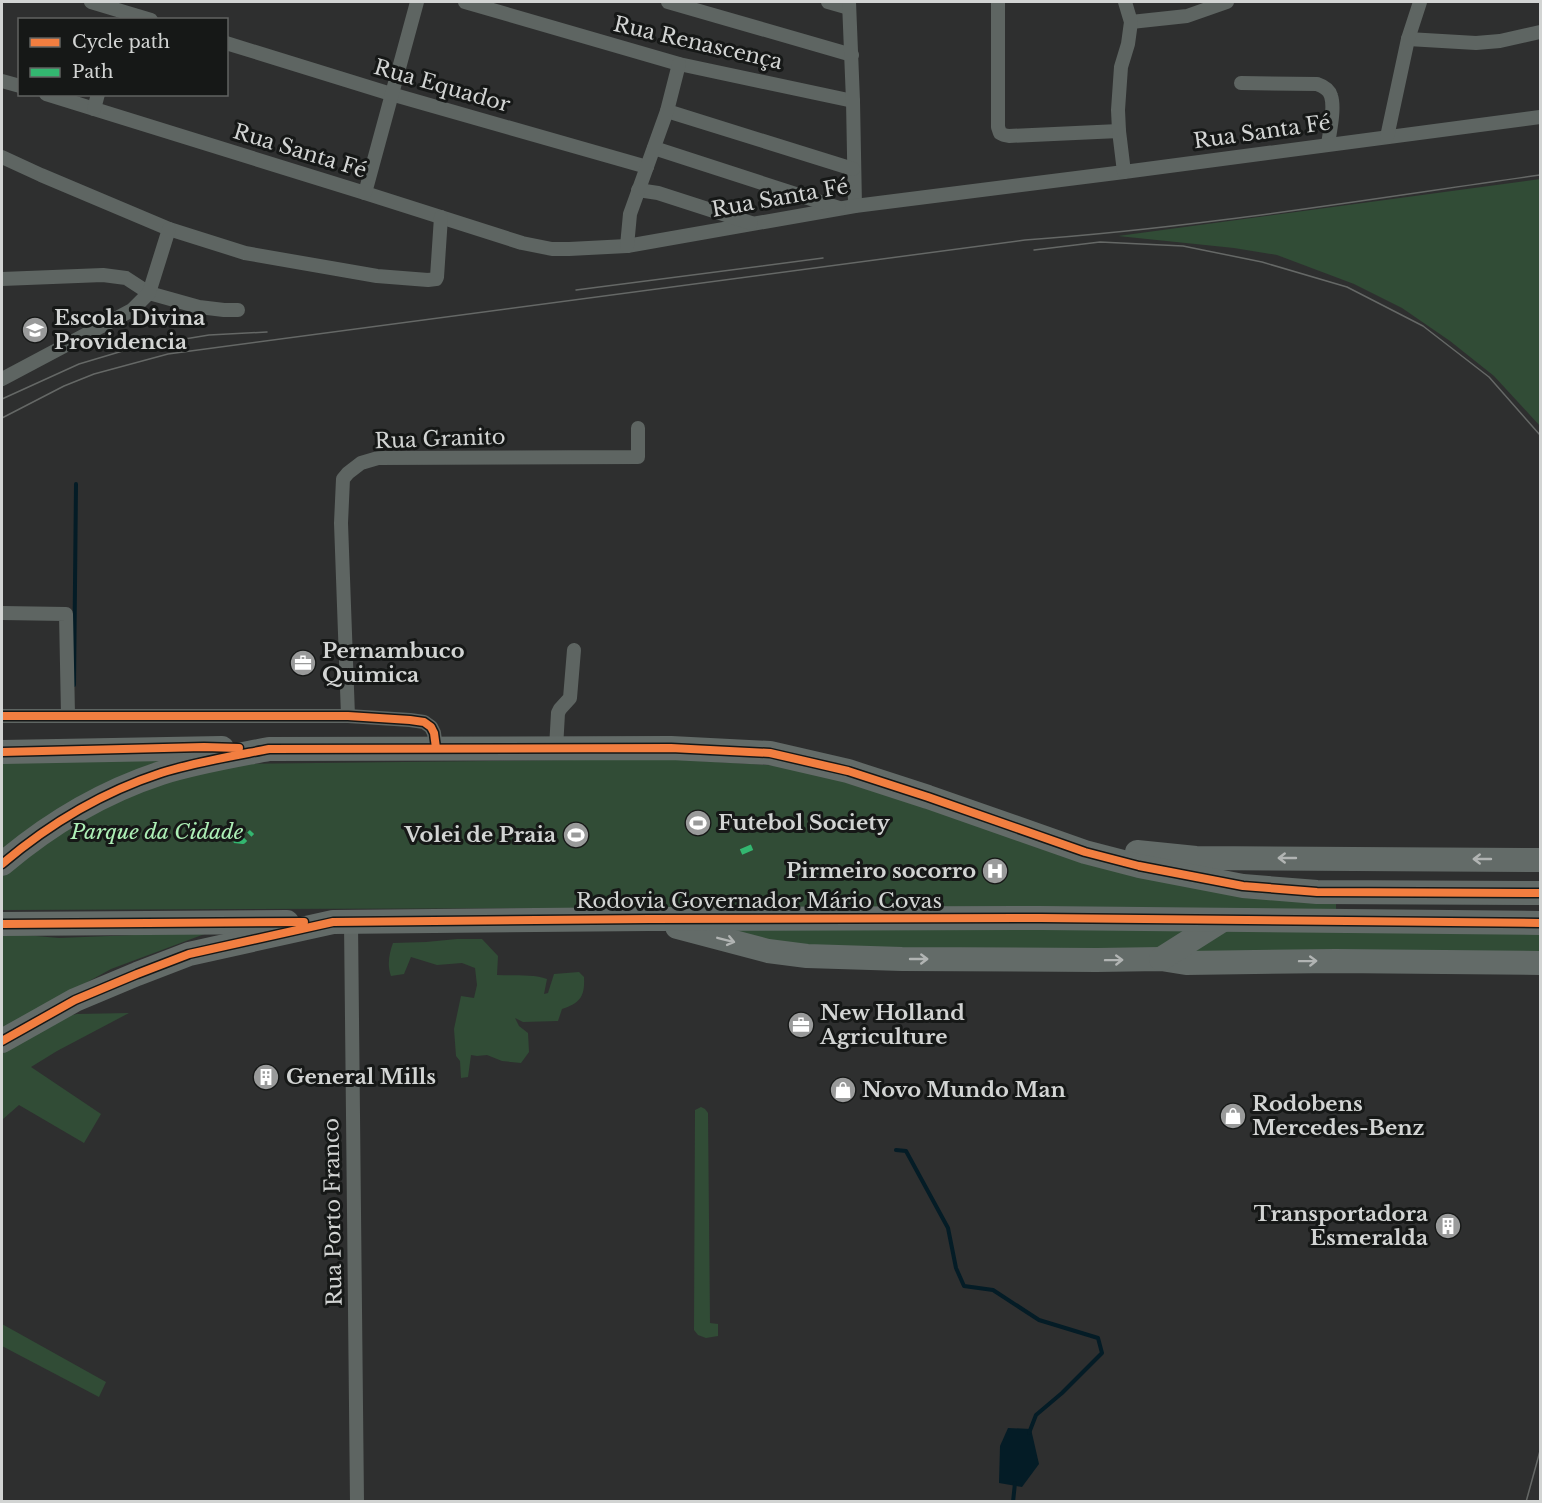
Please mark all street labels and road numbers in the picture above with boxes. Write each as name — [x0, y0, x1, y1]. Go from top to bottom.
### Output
street label: Rua Renascença — [611, 11, 785, 75]
street label: Rua Equador — [371, 54, 513, 118]
street label: Rua Santa Fé — [1192, 110, 1332, 154]
street label: Rua Santa Fé — [230, 118, 370, 184]
street label: Rua Santa Fé — [710, 173, 850, 223]
street label: Rua Granito — [374, 424, 506, 454]
street label: Rodovia Governador Mário Covas — [576, 888, 942, 914]
street label: Rua Porto Franco — [318, 1118, 348, 1306]

